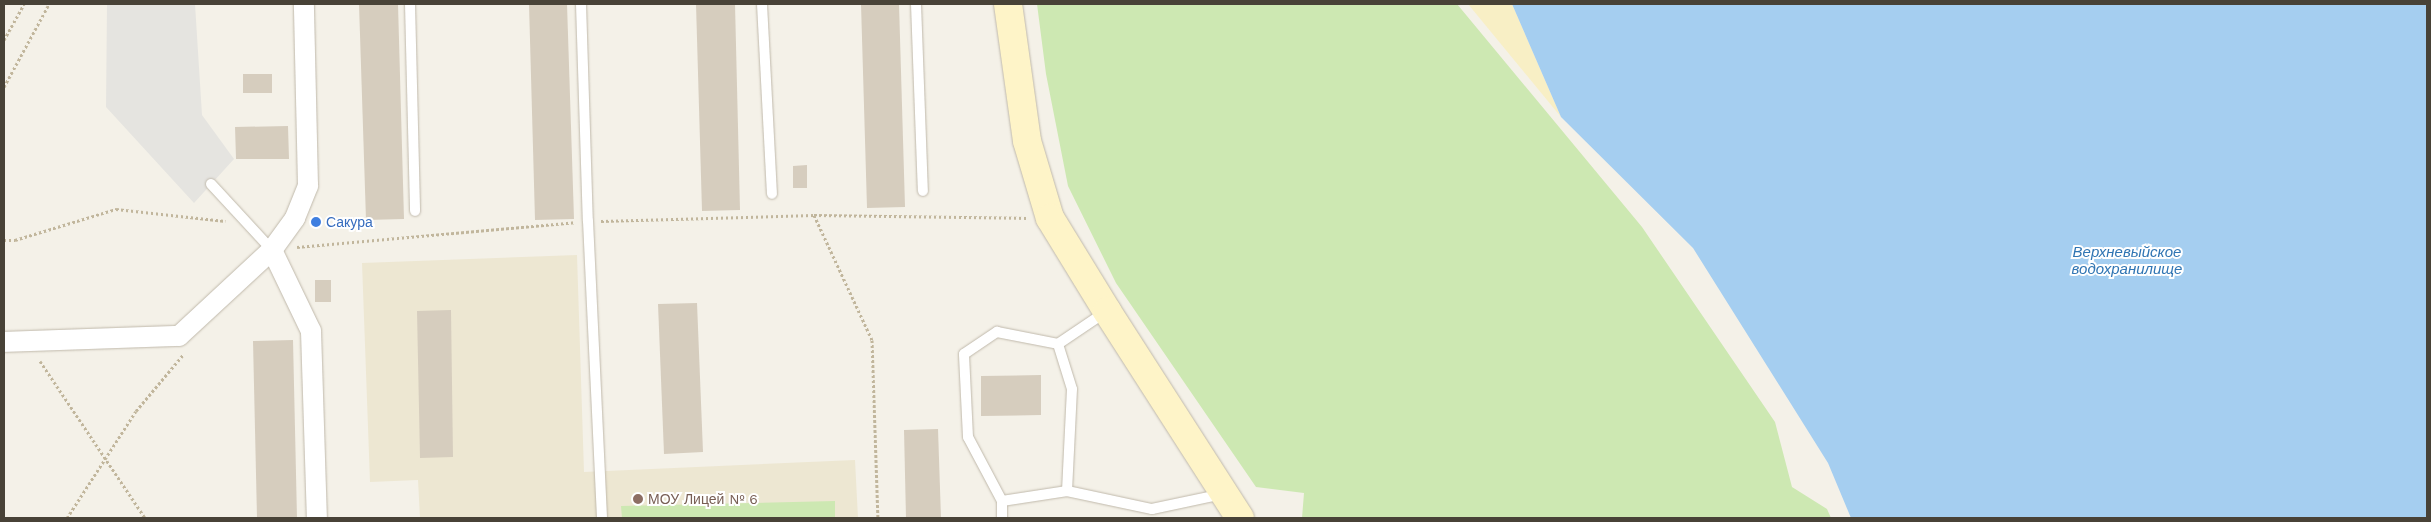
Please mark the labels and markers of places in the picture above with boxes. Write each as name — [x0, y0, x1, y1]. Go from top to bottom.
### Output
place label: Сакура — [326, 214, 373, 230]
marker: Сакура — [310, 216, 322, 228]
place label: МОУ Лицей № 6 — [648, 491, 758, 507]
marker: МОУ Лицей № 6 — [632, 493, 644, 505]

